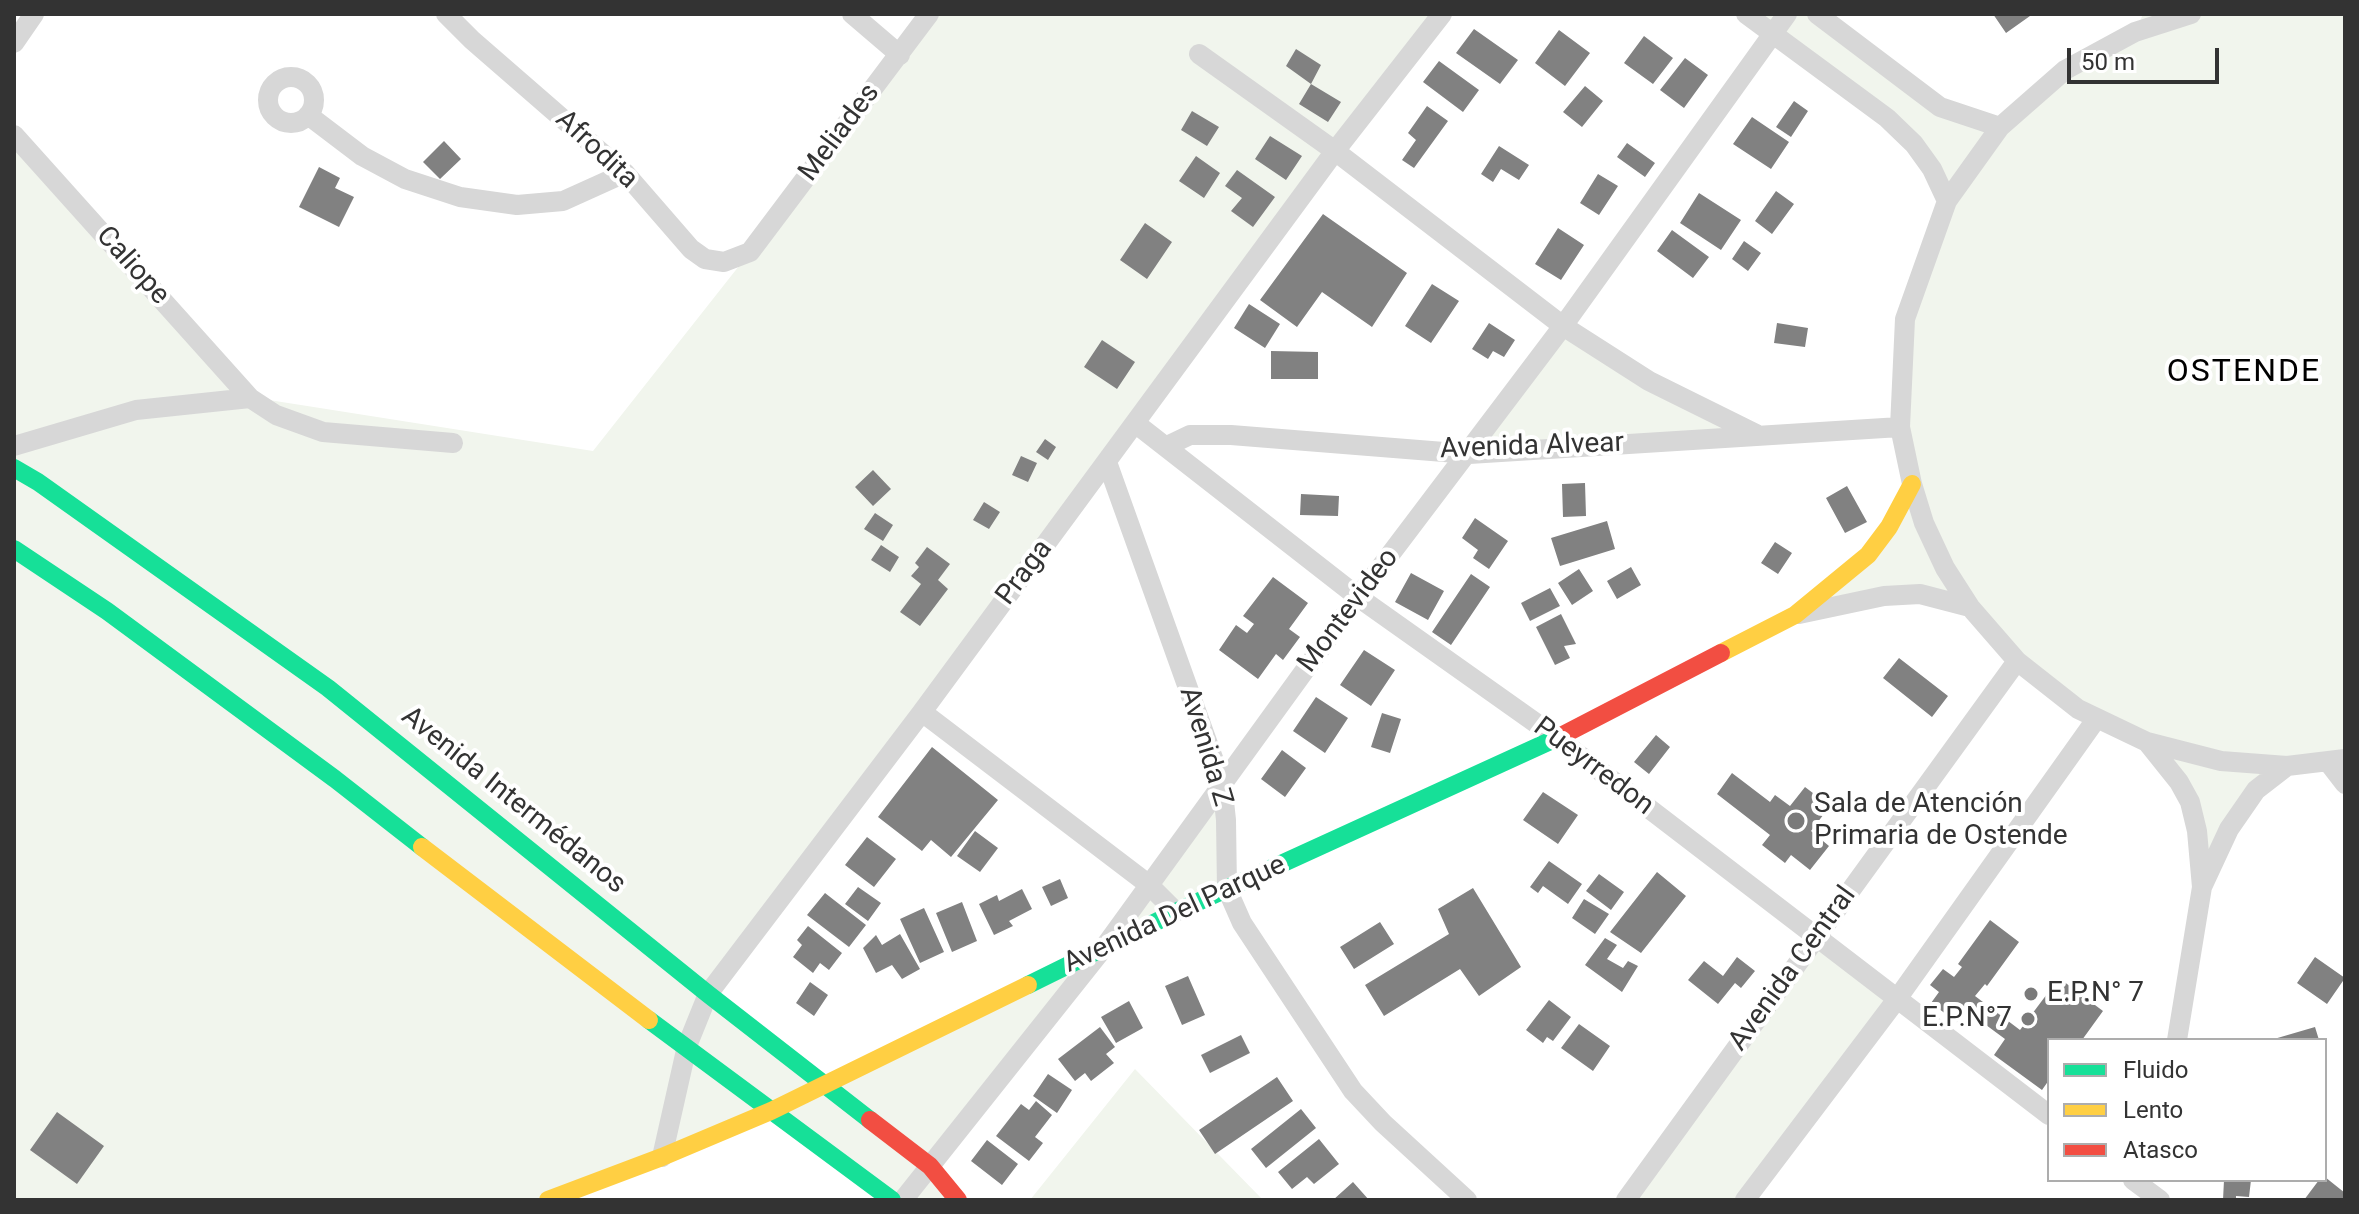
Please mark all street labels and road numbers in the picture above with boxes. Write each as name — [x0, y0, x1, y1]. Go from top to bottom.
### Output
street label: Meliades — [793, 78, 887, 188]
street label: Afrodita — [548, 104, 644, 196]
street label: Caliope — [88, 220, 176, 312]
street label: Avenida Alvear — [1439, 427, 1625, 467]
street label: Praga — [990, 534, 1060, 612]
street label: Montevideo — [1291, 542, 1407, 680]
street label: Avenida Z — [1171, 683, 1239, 811]
street label: Avenida Intermédanos — [394, 700, 632, 902]
street label: Pueyrredon — [1526, 711, 1660, 823]
street label: Avenida Del Parque — [1059, 849, 1291, 981]
street label: Avenida Central — [1722, 880, 1864, 1058]

